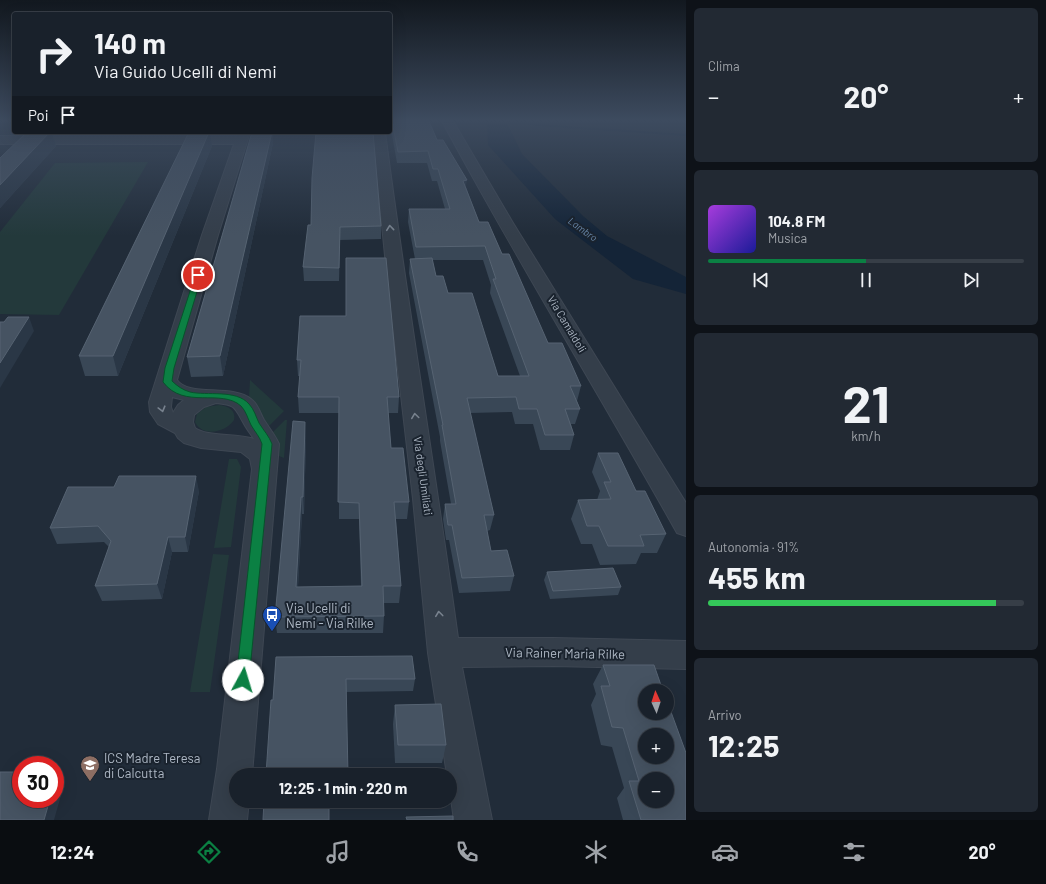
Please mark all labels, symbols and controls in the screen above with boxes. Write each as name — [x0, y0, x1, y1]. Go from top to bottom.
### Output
text: 140 m — [94, 26, 166, 60]
icon: right — [28, 28, 80, 80]
text: Clima — [708, 58, 740, 74]
text: Via Guido Ucelli di Nemi — [94, 60, 277, 82]
text: 20° — [843, 78, 889, 114]
text: − — [708, 83, 719, 109]
text: + — [1013, 83, 1024, 109]
icon: arrive — [57, 104, 79, 126]
text: Poi — [28, 106, 49, 124]
text: 104.8 FM — [768, 212, 825, 230]
water label: Lambro — [566, 214, 600, 244]
one-way arrow — [386, 224, 395, 231]
text: Musica — [768, 230, 807, 246]
pin — [181, 258, 215, 292]
icon: arrive — [187, 264, 209, 286]
icon: previous — [750, 269, 772, 291]
icon: pause — [855, 269, 877, 291]
icon: next — [960, 269, 982, 291]
street label: Via Camaldoli — [545, 293, 590, 355]
text: 21 — [842, 371, 890, 433]
one-way arrow — [157, 406, 165, 412]
one-way arrow — [410, 413, 419, 419]
text: km/h — [851, 428, 881, 444]
street label: Via degli Umiliati — [412, 436, 435, 516]
text: Autonomia · 91% — [708, 539, 799, 555]
text: 455 km — [708, 559, 806, 595]
place label: Via Ucelli di Nemi - Via Rilke — [286, 600, 374, 631]
bus stop icon: Via Ucelli di Nemi - Via Rilke — [261, 604, 283, 632]
one-way arrow — [435, 611, 444, 617]
street label: Via Rainer Maria Rilke — [505, 644, 625, 662]
position arrow — [222, 659, 264, 701]
north arrow — [638, 684, 674, 720]
map controls — [638, 684, 674, 808]
text: Arrivo — [708, 707, 742, 723]
text: 12:25 — [708, 727, 779, 763]
button: + — [638, 728, 674, 764]
place label: ICS Madre Teresa di Calcutta — [104, 750, 200, 781]
school or university icon: ICS Madre Teresa di Calcutta — [79, 754, 101, 782]
speed limit sign: 30 — [12, 756, 64, 808]
button: − — [638, 772, 674, 808]
text: 12:25 · 1 min · 220 m — [279, 779, 407, 797]
icon: directions — [195, 838, 223, 866]
icon: music — [324, 838, 352, 866]
icon: phone — [453, 838, 481, 866]
icon: climate — [582, 838, 610, 866]
icon: car — [711, 838, 739, 866]
icon: filters — [840, 838, 868, 866]
text: 12:24 — [50, 841, 94, 863]
text: 20° — [968, 841, 996, 863]

